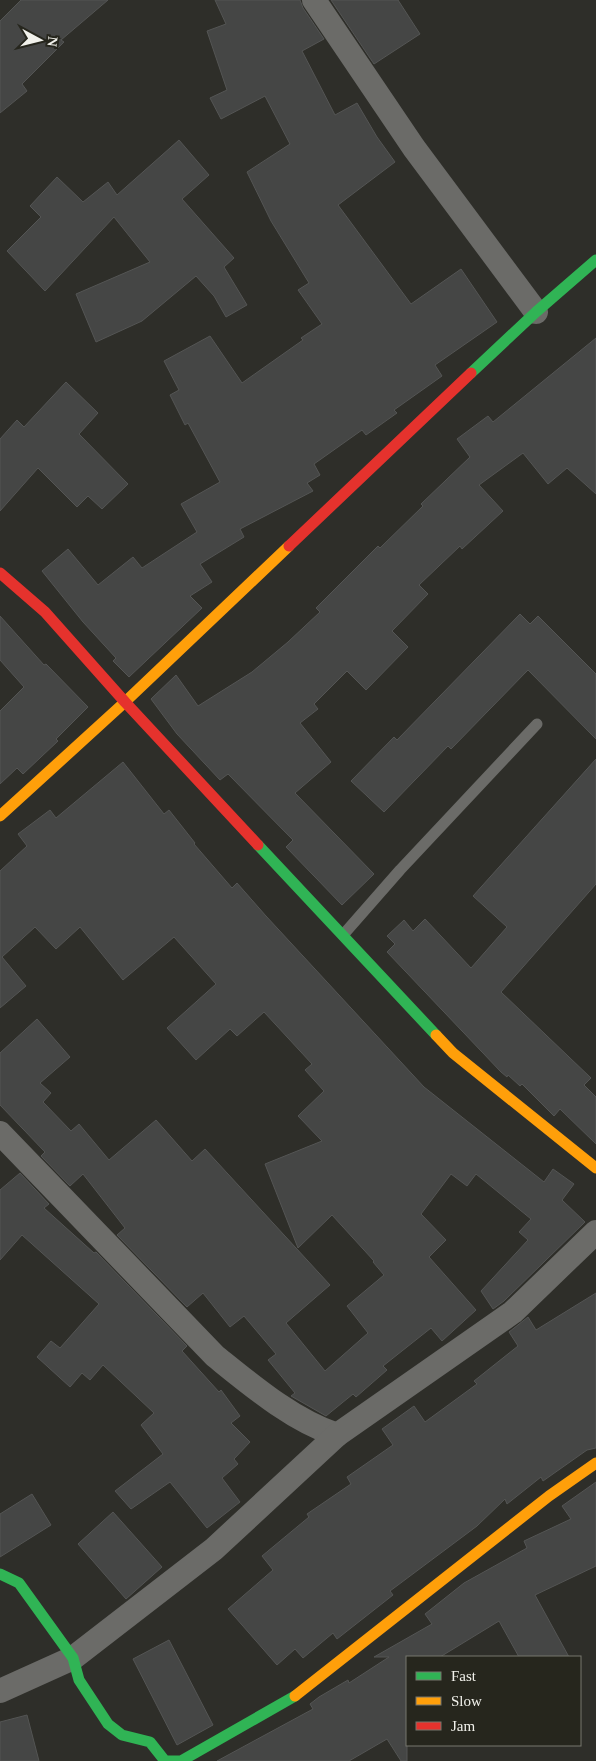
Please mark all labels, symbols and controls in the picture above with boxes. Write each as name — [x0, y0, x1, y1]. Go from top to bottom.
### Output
north arrow — [15, 15, 65, 65]
text: N — [44, 36, 60, 47]
legend — [406, 1656, 581, 1746]
text: Fast — [451, 1668, 477, 1684]
text: Slow — [451, 1693, 482, 1709]
text: Jam — [451, 1718, 475, 1734]

